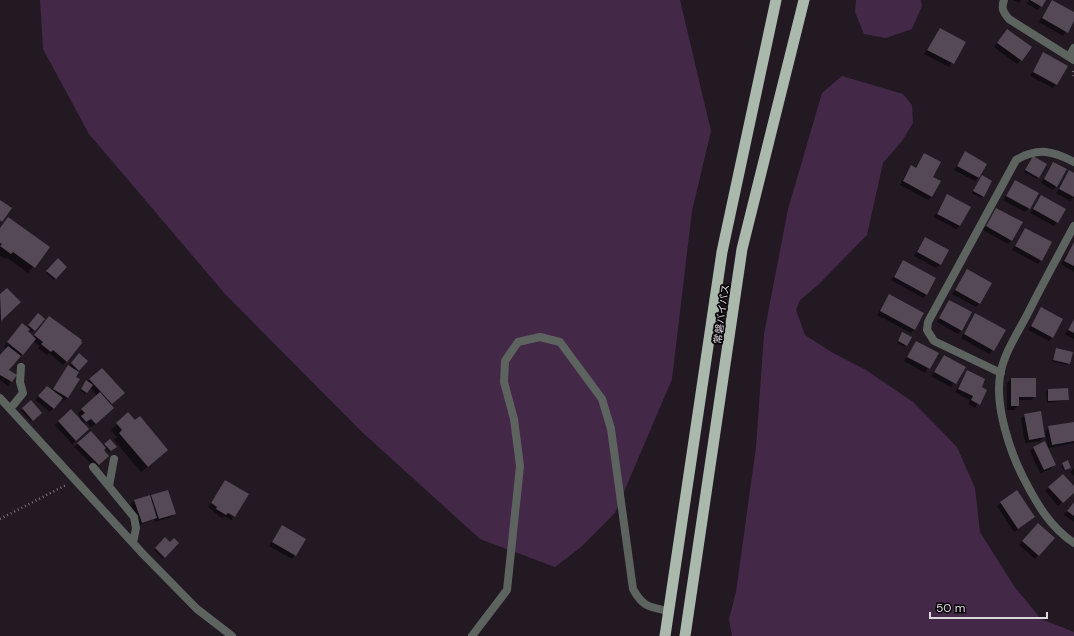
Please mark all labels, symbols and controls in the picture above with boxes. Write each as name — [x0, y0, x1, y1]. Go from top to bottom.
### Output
street label: 常磐バイパス — [711, 284, 732, 345]
scale bar — [930, 594, 1047, 620]
text: 50 m — [936, 600, 965, 616]

